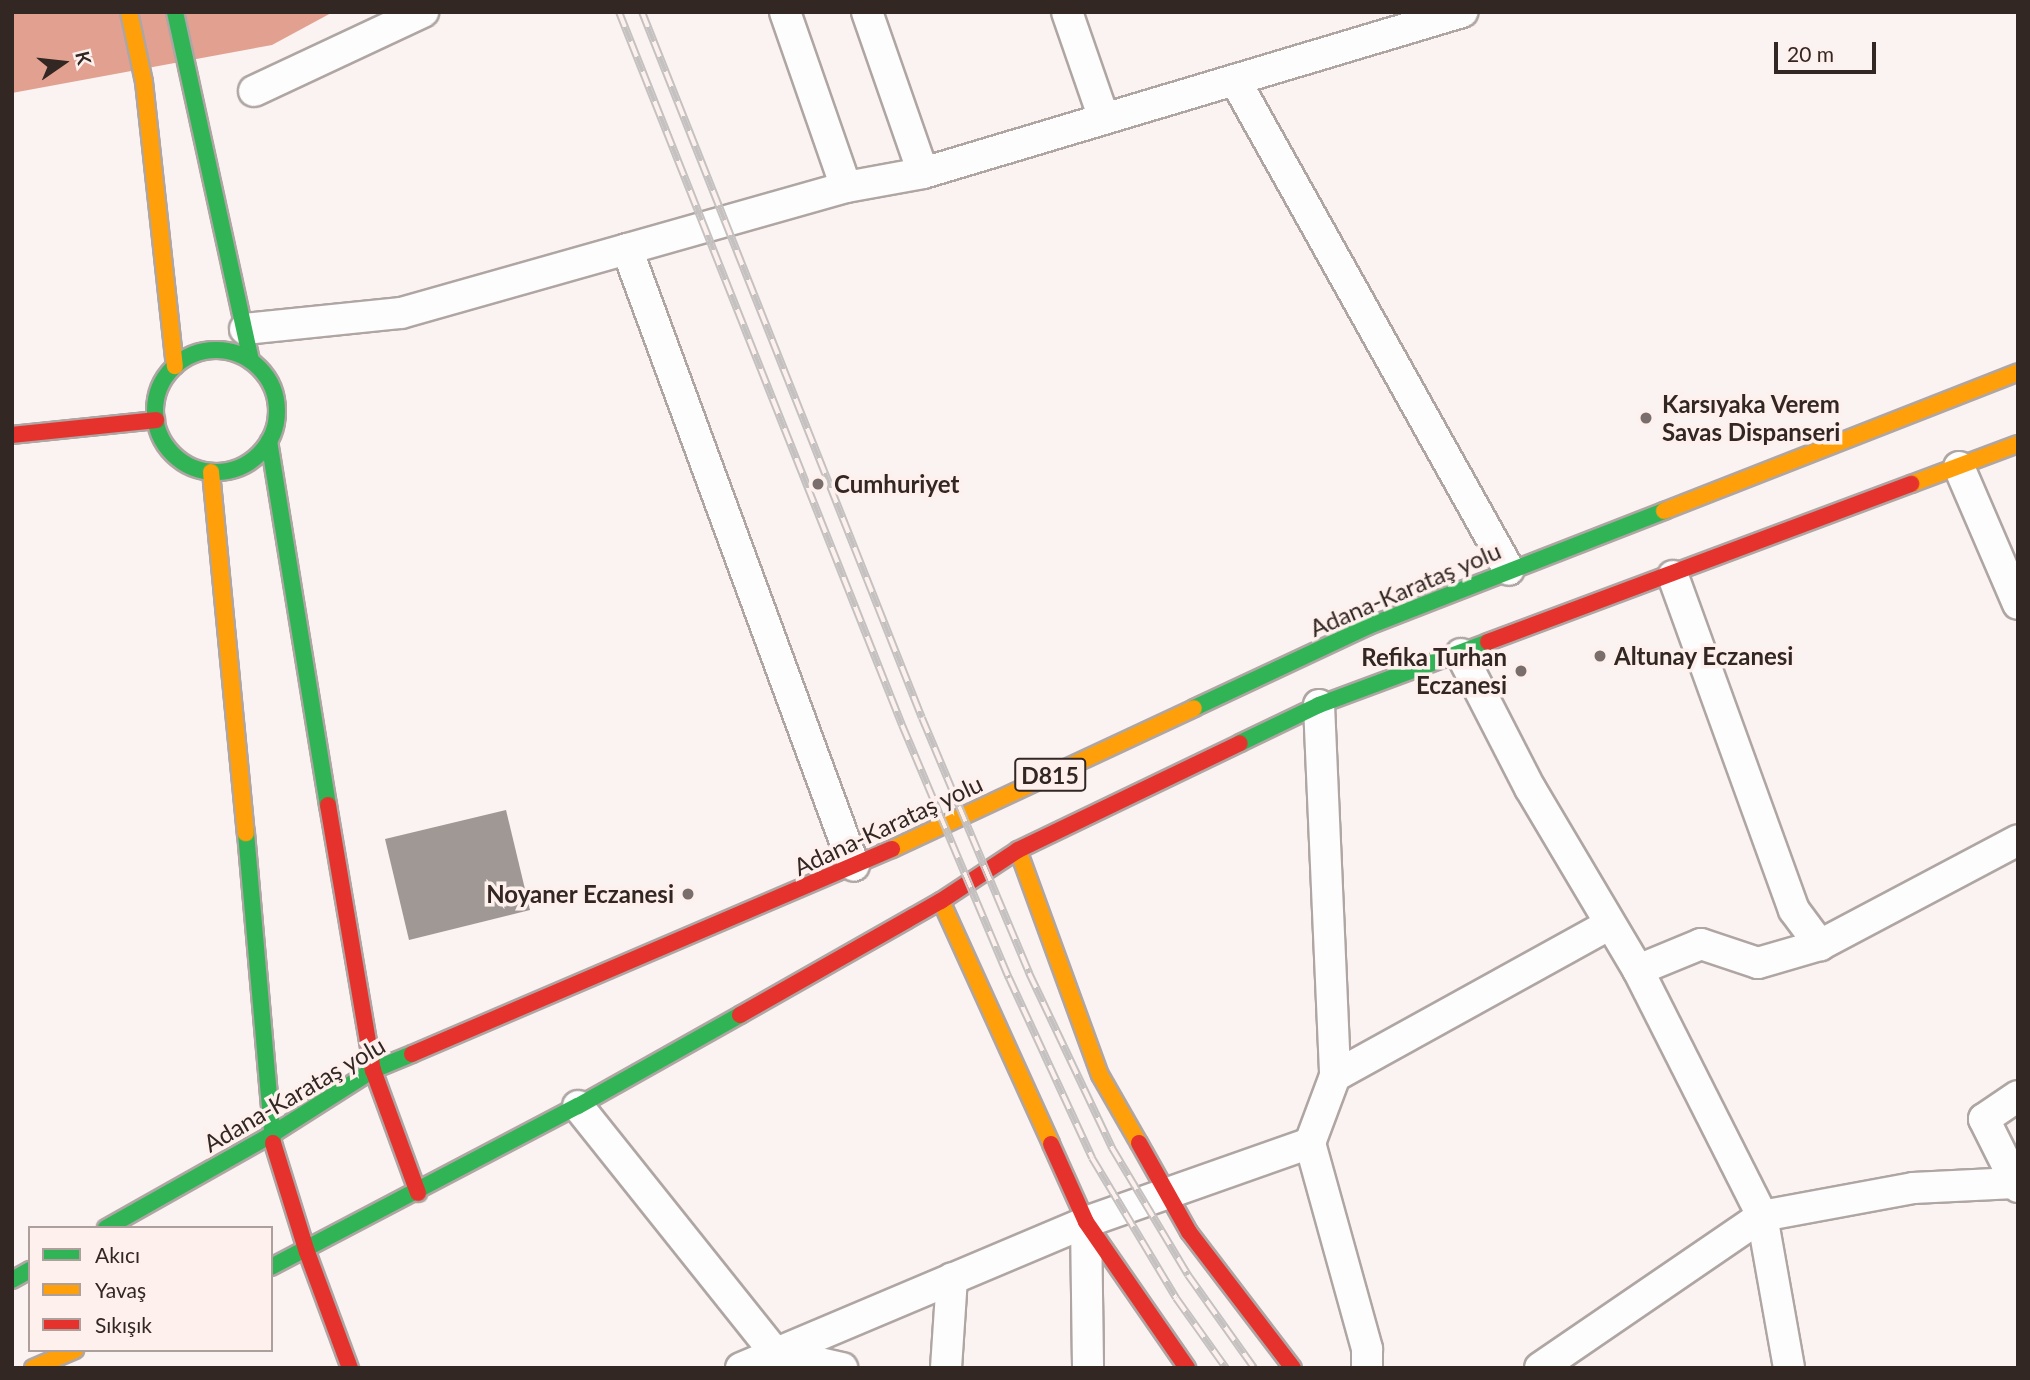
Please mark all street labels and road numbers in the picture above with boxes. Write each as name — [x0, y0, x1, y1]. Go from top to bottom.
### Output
street label: Adana-Karataş yolu — [1305, 536, 1505, 642]
road number: D815 — [1013, 755, 1087, 794]
street label: Adana-Karataş yolu — [789, 769, 987, 881]
street label: Adana-Karataş yolu — [198, 1030, 390, 1158]

